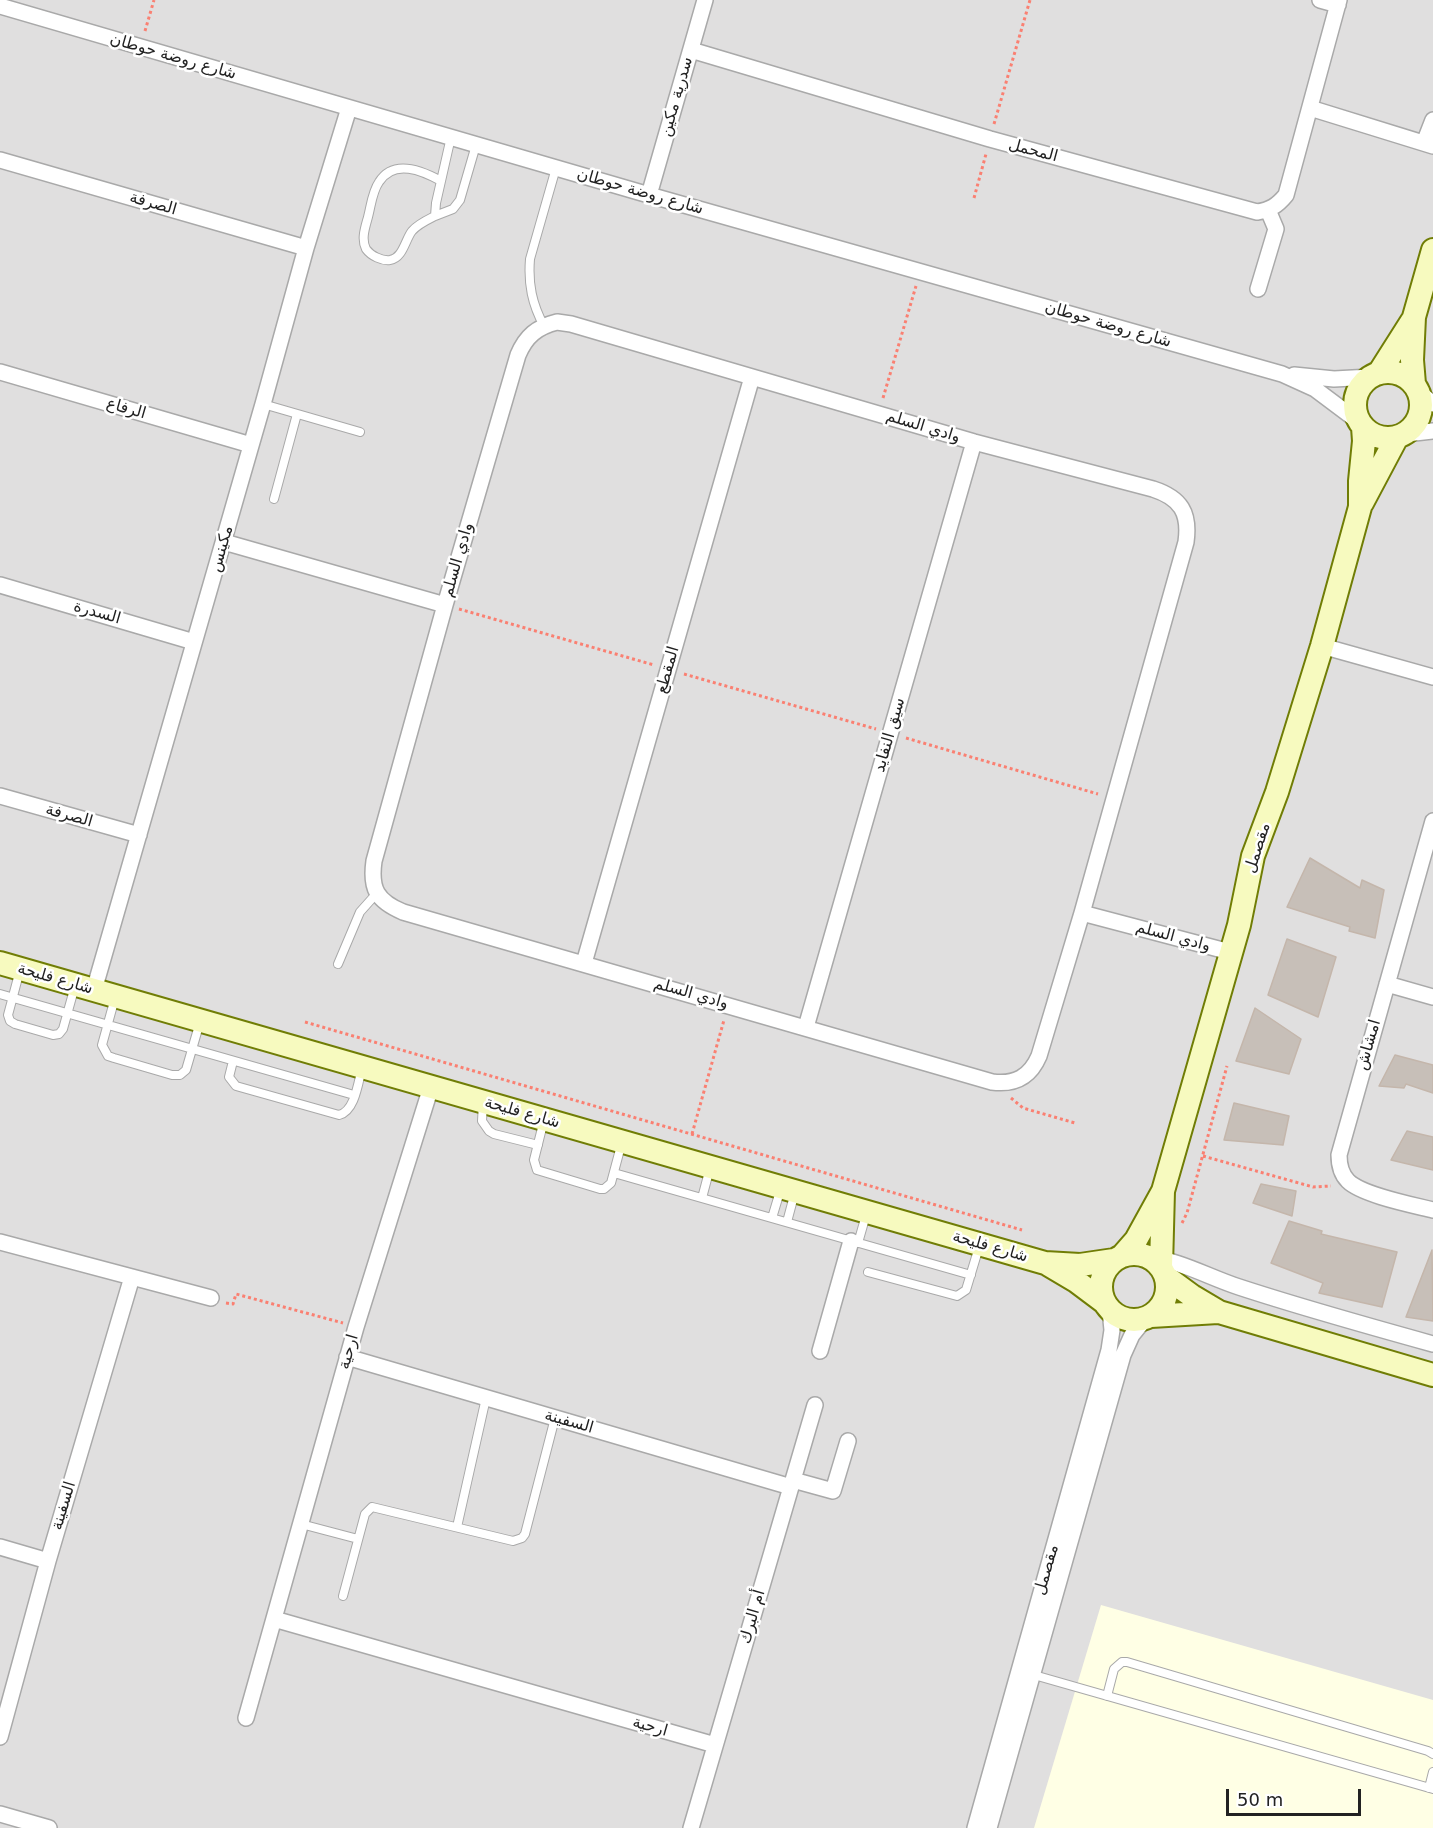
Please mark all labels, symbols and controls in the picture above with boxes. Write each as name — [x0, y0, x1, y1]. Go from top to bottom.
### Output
street label: شارع روضة حوطان — [107, 30, 239, 84]
street label: سدرية مكين — [656, 55, 698, 139]
street label: المحمل — [1006, 135, 1060, 167]
street label: شارع روضة حوطان — [574, 165, 706, 219]
street label: الصرفة — [127, 188, 179, 220]
street label: شارع روضة حوطان — [1042, 298, 1174, 352]
street label: الرفاع — [104, 394, 148, 424]
street label: وادي السلم — [884, 407, 962, 447]
street label: وادي السلم — [438, 521, 478, 599]
street label: مكينس — [206, 524, 238, 574]
street label: السدرة — [71, 597, 123, 629]
street label: المقطع — [652, 644, 684, 696]
street label: سيق النفايد — [870, 696, 910, 774]
street label: الصرفة — [43, 800, 95, 832]
street label: مقصمل — [1241, 820, 1275, 876]
street label: وادي السلم — [1134, 918, 1212, 956]
street label: شارع فليحة — [15, 959, 95, 999]
street label: وادي السلم — [652, 974, 730, 1014]
street label: امشاش — [1353, 1018, 1385, 1072]
street label: شارع فليحة — [482, 1093, 562, 1133]
street label: شارع فليحة — [950, 1227, 1030, 1267]
street label: ارحية — [335, 1332, 363, 1372]
street label: السفينة — [542, 1406, 596, 1438]
street label: السفينة — [48, 1479, 80, 1533]
street label: مقصمل — [1031, 1542, 1063, 1598]
street label: أم البرك — [736, 1588, 770, 1646]
street label: ارحية — [630, 1713, 670, 1741]
scale bar — [1229, 1777, 1364, 1815]
text: 50 m — [1237, 1789, 1283, 1810]

